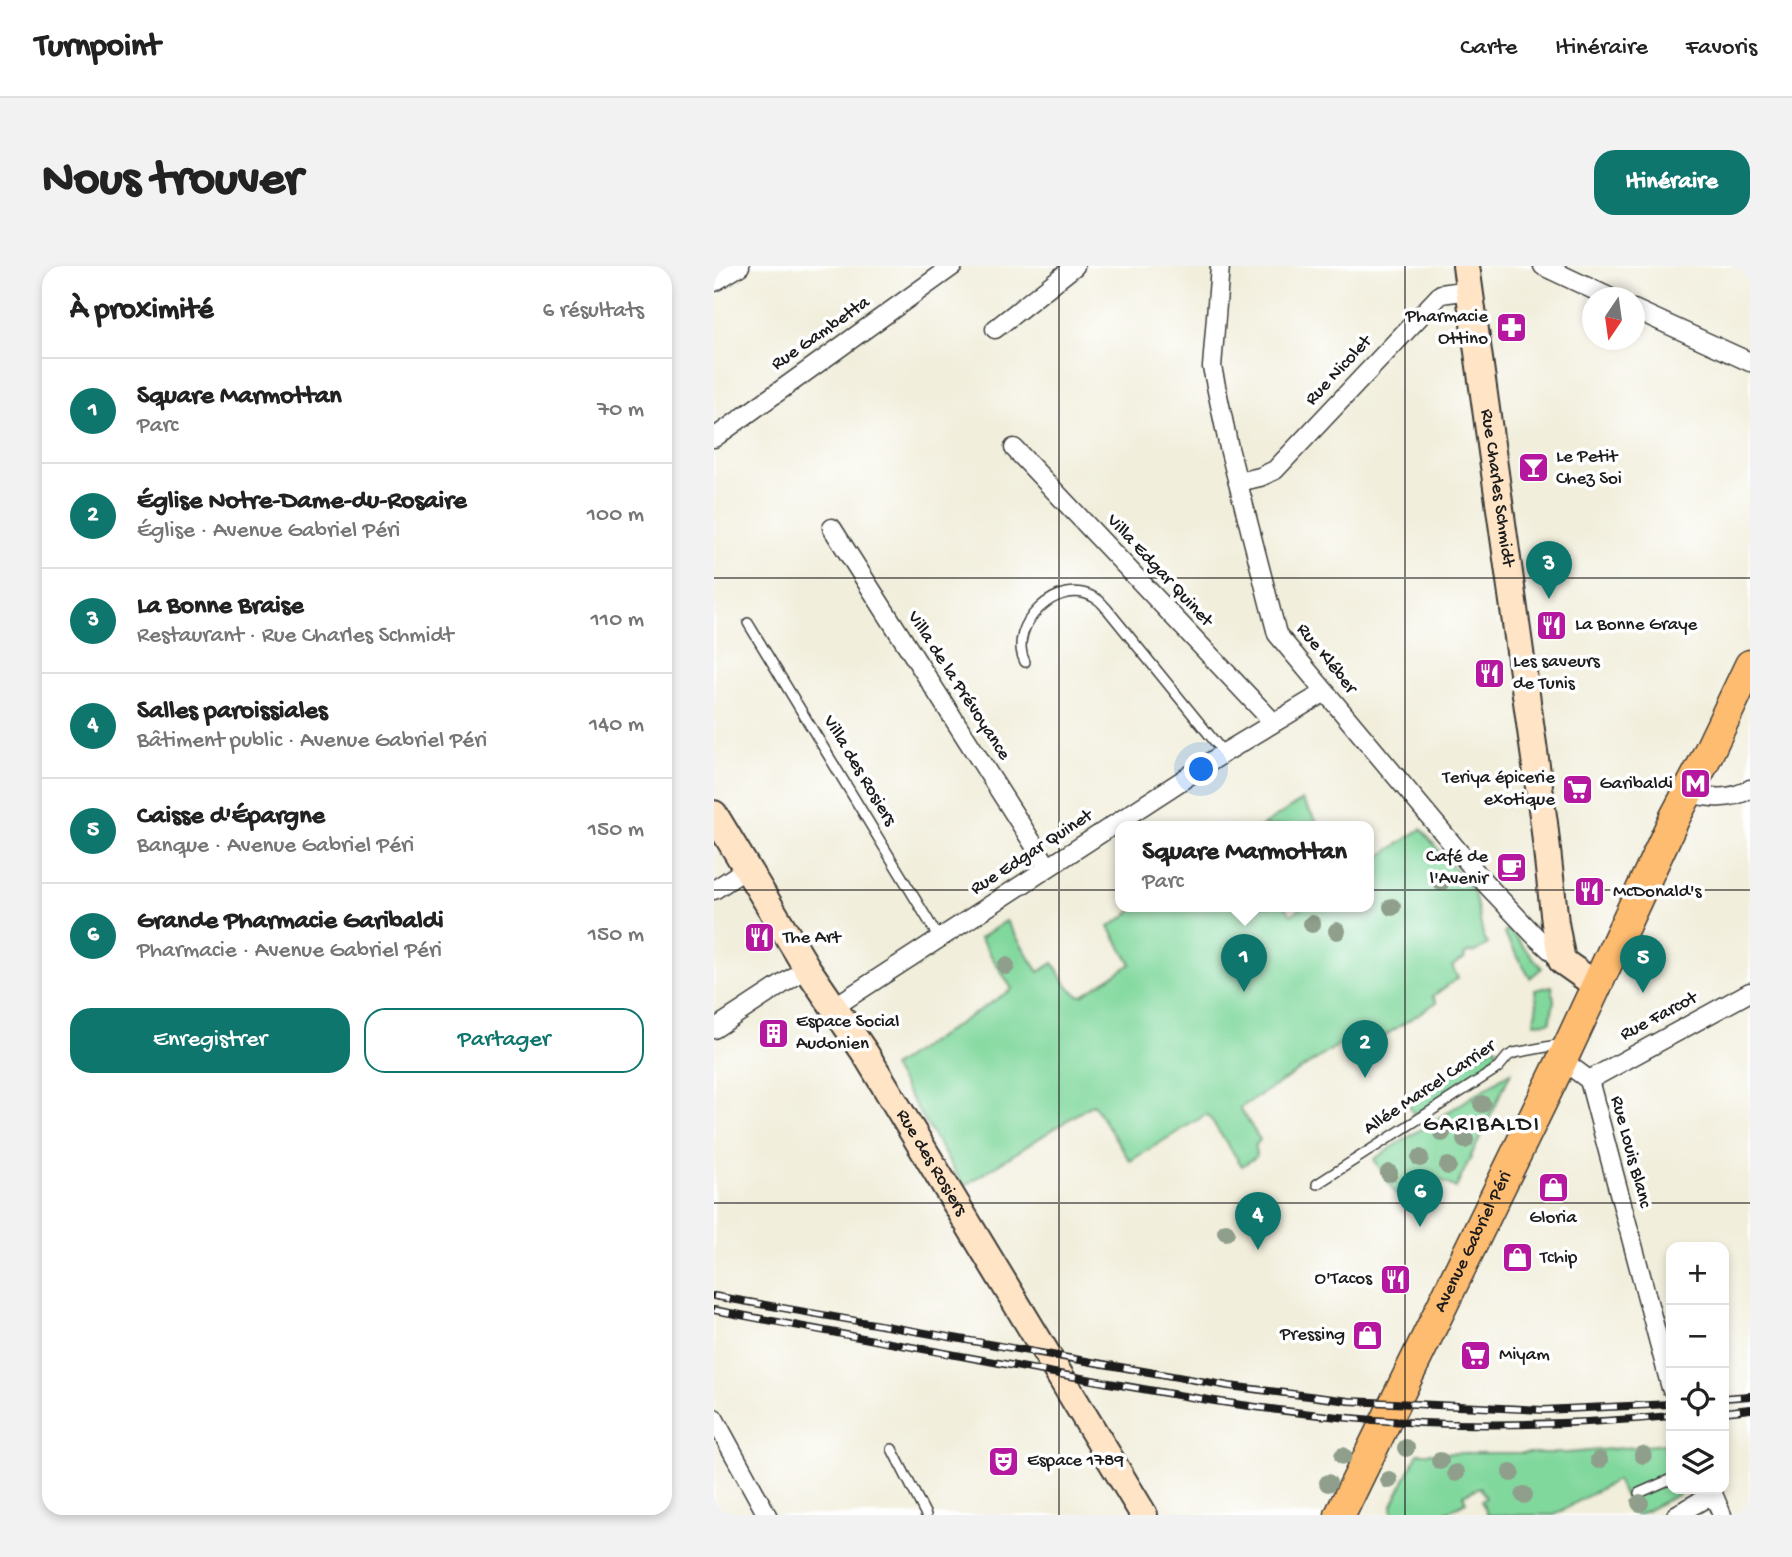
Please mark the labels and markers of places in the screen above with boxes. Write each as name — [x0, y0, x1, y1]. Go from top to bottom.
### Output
place label: Pharmacie Ottino — [1405, 306, 1488, 351]
pharmacy icon: Pharmacie Ottino — [1494, 311, 1528, 345]
place label: Le Petit Chez Soi — [1556, 446, 1622, 491]
bar icon: Le Petit Chez Soi — [1516, 451, 1550, 485]
pin: 3 — [1526, 541, 1572, 599]
restaurant icon: La Bonne Graye — [1535, 608, 1569, 642]
place label: La Bonne Graye — [1575, 614, 1698, 637]
place label: Les saveurs de Tunis — [1513, 651, 1601, 696]
restaurant icon: Les saveurs de Tunis — [1473, 656, 1507, 690]
place label: Teriya épicerie exotique — [1441, 767, 1555, 812]
metro station icon: Garibaldi — [1679, 767, 1713, 801]
supermarket icon: Teriya épicerie exotique — [1561, 772, 1595, 806]
place label: Garibaldi — [1600, 773, 1673, 796]
place label: Café de l'Avenir — [1426, 846, 1490, 891]
cafe icon: Café de l'Avenir — [1494, 851, 1528, 885]
restaurant icon: McDonald's — [1573, 875, 1607, 909]
place label: McDonald's — [1613, 881, 1703, 904]
restaurant icon: The Art — [743, 921, 777, 955]
place label: The Art — [782, 927, 843, 950]
pin: 1 — [1221, 934, 1267, 992]
pin: 5 — [1620, 935, 1666, 993]
place label: Espace Social Audonien — [796, 1011, 899, 1056]
building icon: Espace Social Audonien — [756, 1016, 790, 1050]
pin: 2 — [1342, 1020, 1388, 1078]
pin: 6 — [1397, 1169, 1443, 1227]
shop icon: Gloria — [1536, 1170, 1570, 1204]
pin: 4 — [1235, 1192, 1281, 1250]
place label: Gloria — [1529, 1207, 1578, 1230]
shop icon: Tchip — [1500, 1241, 1534, 1275]
place label: Tchip — [1539, 1247, 1578, 1270]
restaurant icon: O'Tacos — [1378, 1262, 1412, 1296]
place label: O'Tacos — [1315, 1268, 1373, 1291]
shop icon: Pressing — [1351, 1318, 1385, 1352]
place label: Pressing — [1279, 1324, 1345, 1347]
supermarket icon: Miyam — [1459, 1338, 1493, 1372]
place label: Miyam — [1499, 1344, 1550, 1367]
theatre icon: Espace 1789 — [987, 1444, 1021, 1478]
place label: Espace 1789 — [1027, 1450, 1124, 1473]

